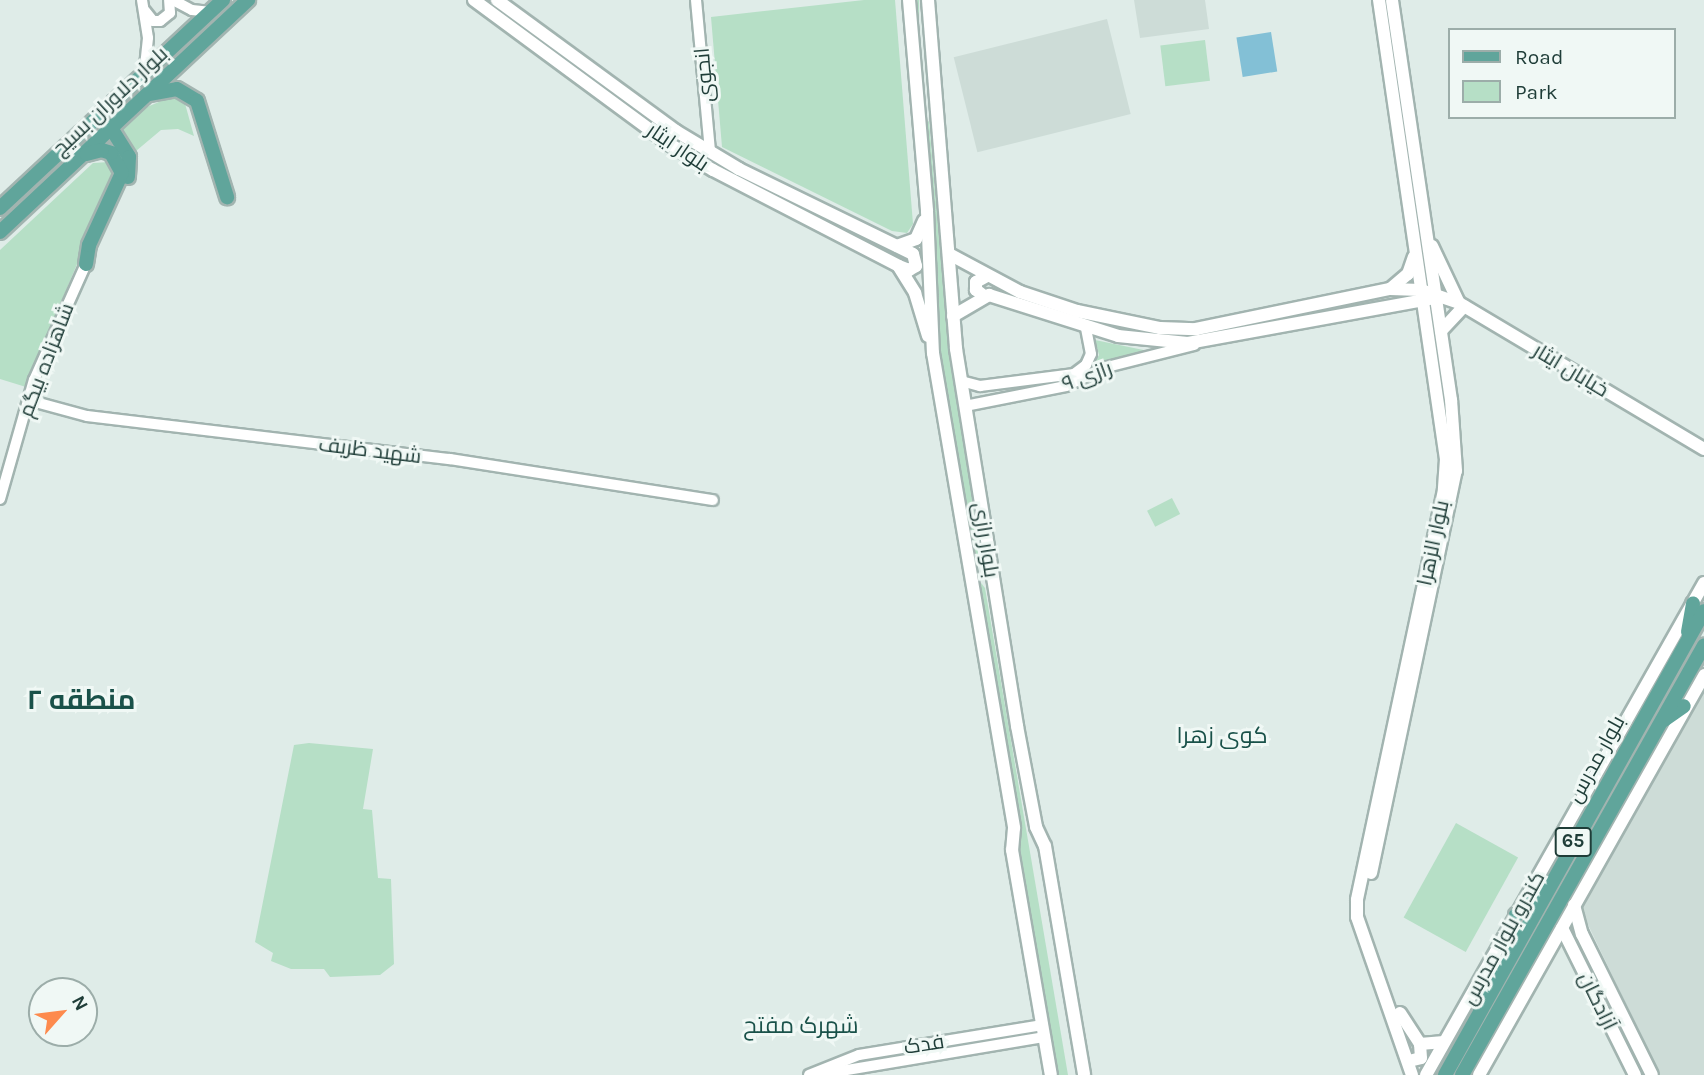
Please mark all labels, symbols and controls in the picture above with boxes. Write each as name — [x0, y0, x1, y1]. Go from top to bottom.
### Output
legend — [1448, 28, 1676, 119]
street label: بلوار دلاوران بسیج — [47, 41, 173, 161]
text: Road — [1515, 45, 1563, 69]
street label: انجوی — [689, 47, 719, 103]
text: Park — [1515, 80, 1558, 104]
street label: بلوار ایثار — [642, 117, 714, 177]
street label: شاهزاده بیگم — [13, 299, 79, 421]
street label: خیابان ایثار — [1529, 338, 1613, 402]
street label: رازی ۹ — [1059, 355, 1115, 397]
street label: شهید ظریف — [317, 431, 423, 469]
street label: بلوار الزهرا — [1412, 498, 1454, 588]
street label: بلوار رازی — [968, 501, 1004, 579]
district label: منطقه ۲ — [27, 683, 135, 717]
street label: بلوار مدرس — [1562, 711, 1630, 807]
district label: کوی زهرا — [1176, 722, 1268, 750]
road number: 65 — [1554, 827, 1592, 858]
street label: کندرو بلوار مدرس — [1456, 867, 1550, 1009]
street label: آزادگان — [1573, 968, 1623, 1034]
north arrow — [28, 977, 98, 1047]
text: N — [67, 992, 93, 1014]
district label: شهرک مفتح — [743, 1012, 859, 1040]
street label: فدک — [902, 1028, 946, 1060]

